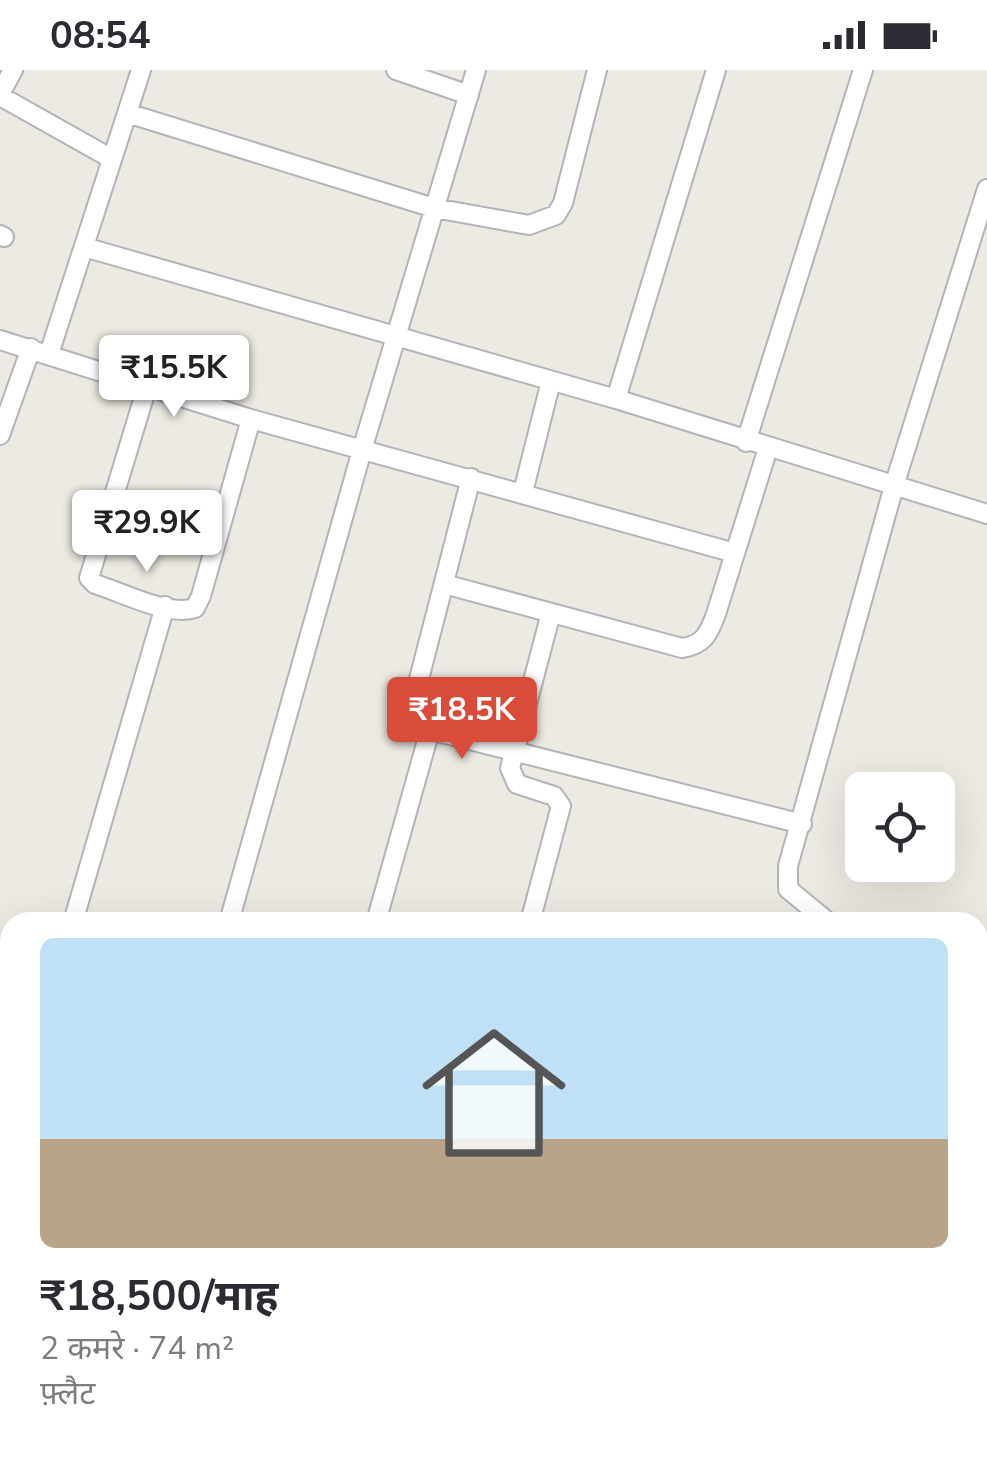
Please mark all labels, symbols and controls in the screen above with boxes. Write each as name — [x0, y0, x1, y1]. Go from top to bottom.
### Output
text: 08:54 — [50, 10, 151, 61]
pin: ₹15.5K — [93, 335, 255, 420]
text: ₹15.5K — [121, 346, 227, 389]
pin: ₹29.9K — [66, 490, 228, 575]
text: ₹29.9K — [94, 501, 200, 544]
pin: ₹18.5K — [381, 677, 543, 762]
text: ₹18.5K — [409, 688, 515, 731]
map controls — [845, 772, 955, 882]
button: locate — [845, 772, 955, 882]
icon: home — [404, 1003, 584, 1183]
text: ₹18,500/माह — [40, 1268, 278, 1325]
text: 2 कमरे · 74 m² — [40, 1327, 234, 1370]
text: फ़्लैट — [40, 1372, 95, 1415]

